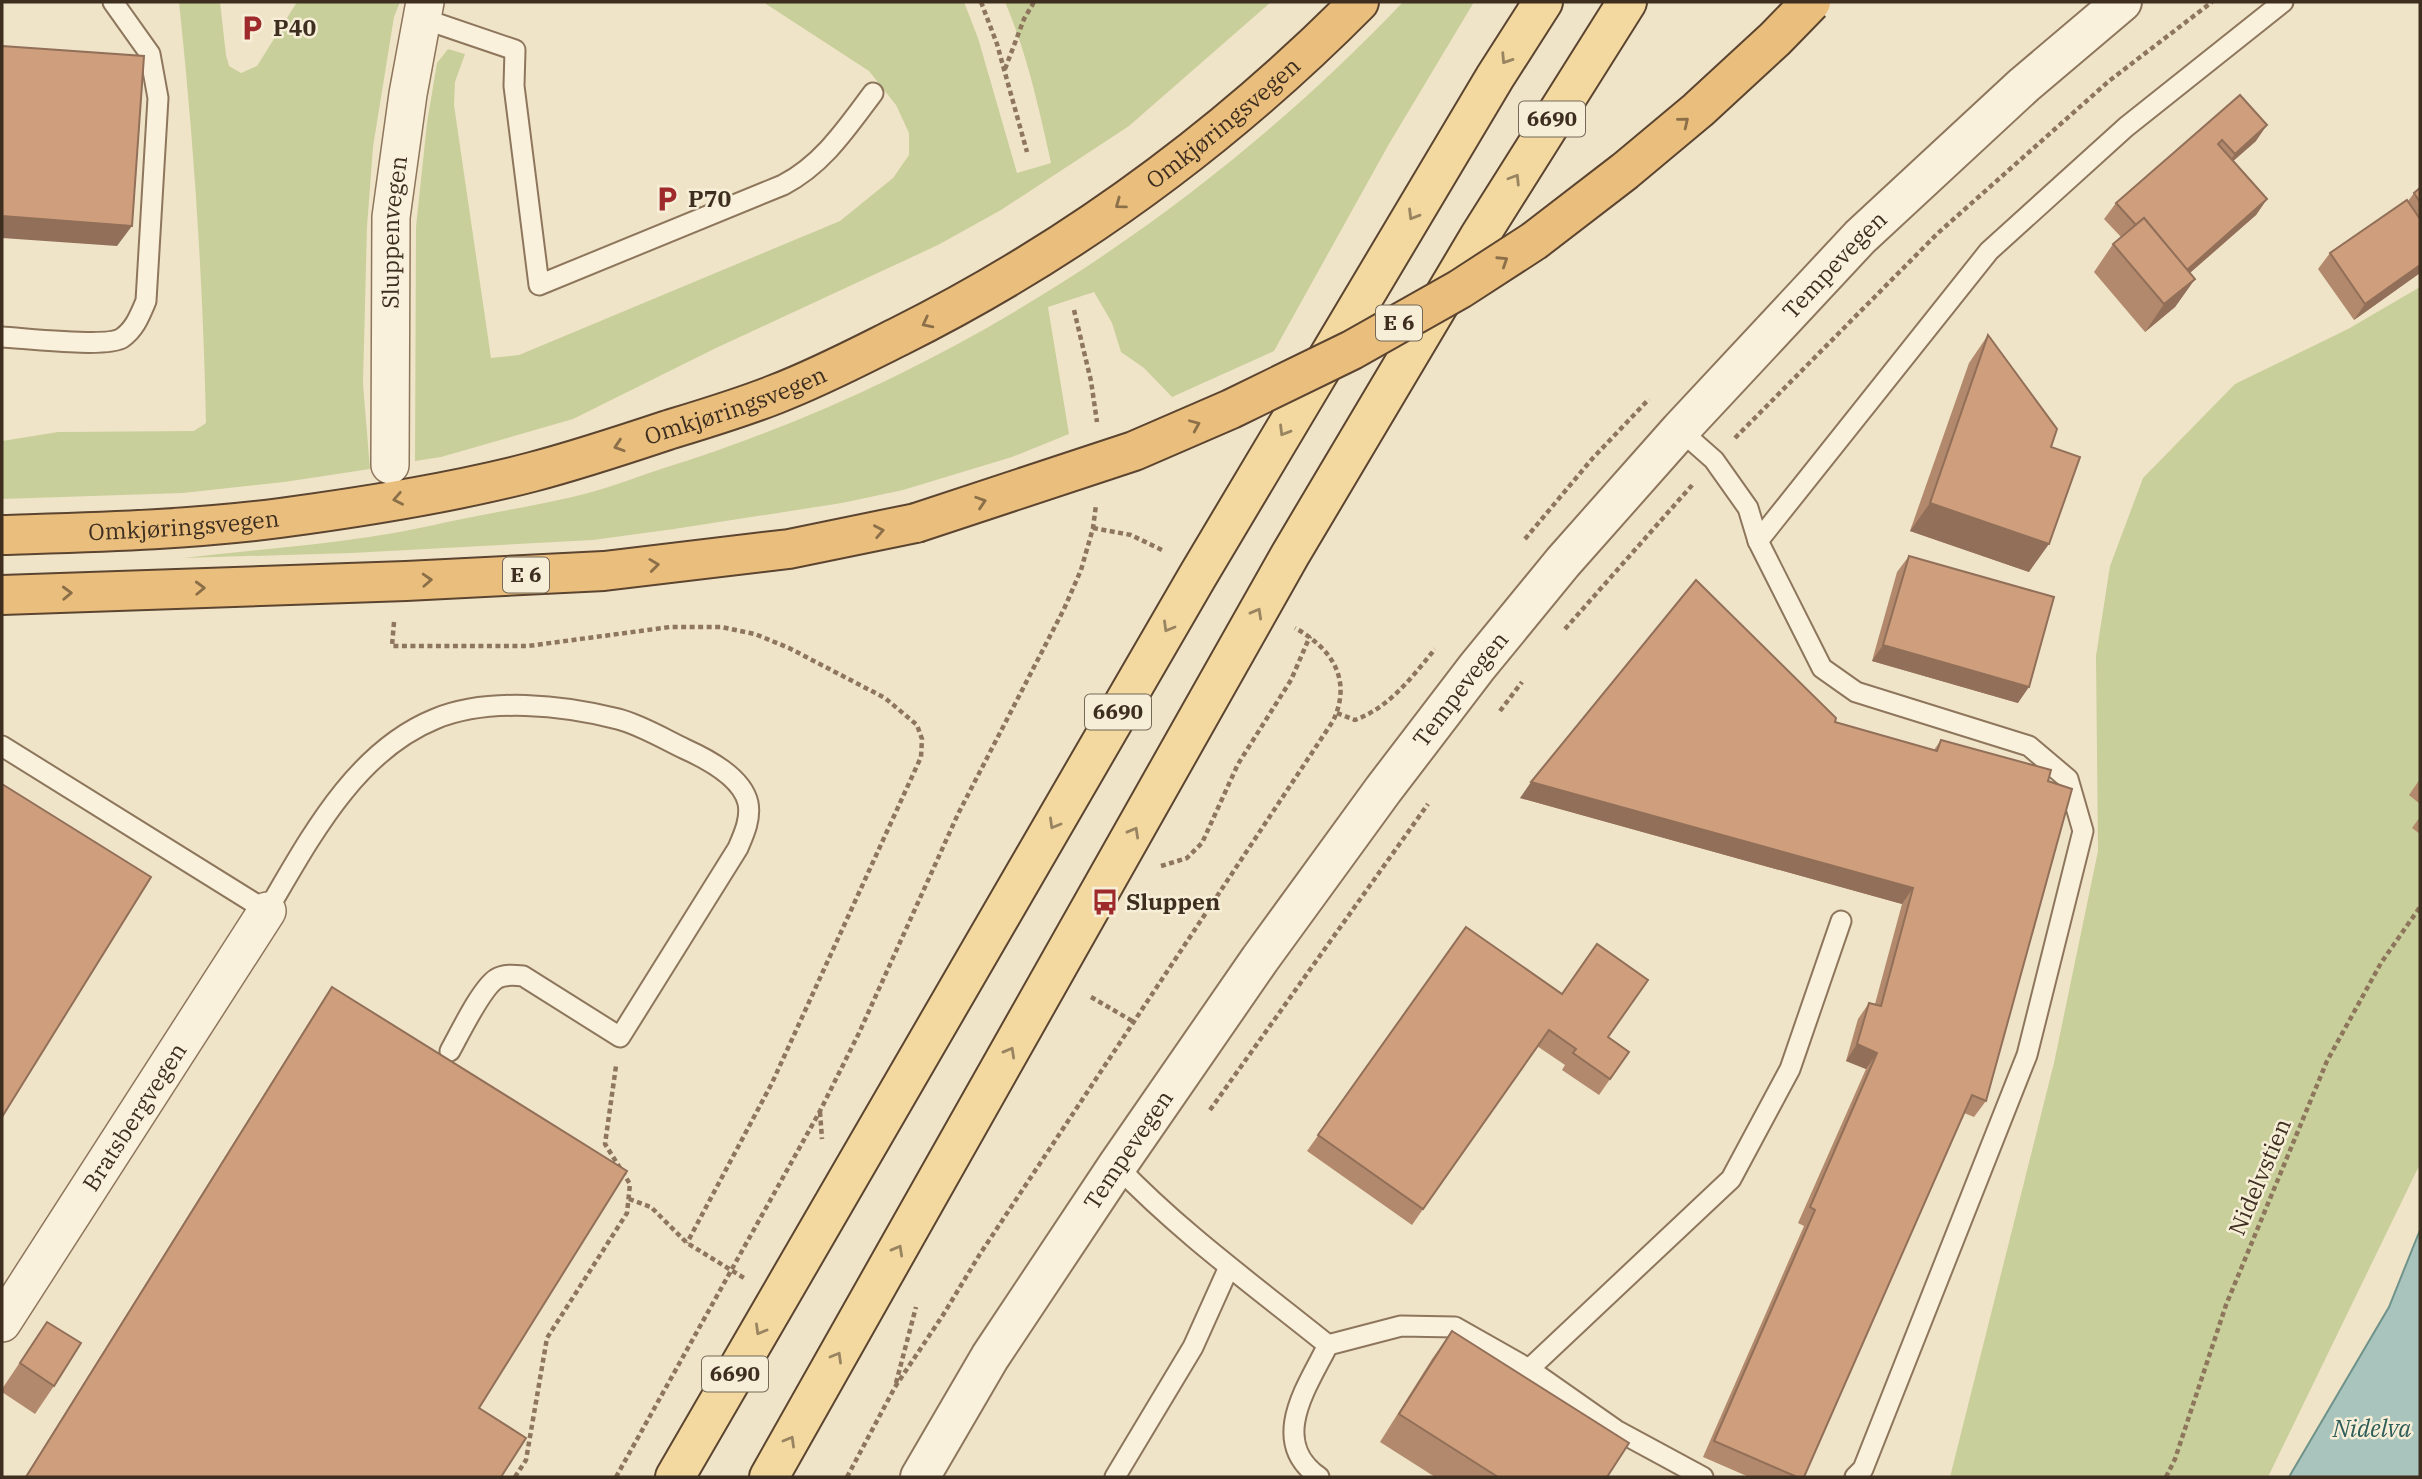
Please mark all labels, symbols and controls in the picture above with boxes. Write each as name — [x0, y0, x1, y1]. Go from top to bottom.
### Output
place label: P40 — [273, 12, 316, 42]
parking icon: P40 — [237, 13, 267, 43]
street label: Omkjøringsvegen — [1139, 50, 1306, 195]
one-way arrow — [1502, 51, 1515, 64]
road number: 6690 — [1519, 102, 1585, 136]
one-way arrow — [1676, 118, 1688, 131]
street label: Sluppenvegen — [375, 154, 413, 309]
one-way arrow — [1507, 174, 1520, 187]
place label: P70 — [688, 183, 731, 213]
parking icon: P70 — [652, 184, 682, 214]
one-way arrow — [1115, 196, 1128, 208]
street label: Tempevegen — [1775, 204, 1893, 325]
one-way arrow — [1408, 207, 1421, 220]
one-way arrow — [1496, 256, 1509, 269]
road number: E 6 — [1376, 306, 1422, 340]
one-way arrow — [922, 314, 934, 328]
street label: Omkjøringsvegen — [640, 358, 831, 451]
one-way arrow — [1187, 419, 1200, 433]
one-way arrow — [1279, 423, 1292, 436]
one-way arrow — [613, 438, 626, 452]
one-way arrow — [392, 491, 404, 506]
one-way arrow — [975, 496, 987, 511]
street label: Omkjøringsvegen — [88, 502, 281, 546]
one-way arrow — [873, 524, 885, 539]
one-way arrow — [648, 557, 660, 572]
road number: E 6 — [503, 558, 549, 592]
one-way arrow — [422, 572, 433, 587]
one-way arrow — [195, 581, 206, 596]
one-way arrow — [62, 585, 72, 601]
one-way arrow — [1249, 607, 1262, 620]
one-way arrow — [1163, 619, 1176, 632]
street label: Tempevegen — [1405, 625, 1514, 753]
road number: 6690 — [1085, 694, 1151, 730]
one-way arrow — [1049, 816, 1062, 829]
one-way arrow — [1126, 827, 1139, 840]
place label: Sluppen — [1126, 886, 1220, 916]
bus stop icon: Sluppen — [1090, 887, 1120, 917]
street label: Bratsbergvegen — [75, 1037, 192, 1196]
one-way arrow — [1002, 1046, 1015, 1059]
street label: Tempevegen — [1076, 1084, 1179, 1215]
street label: Nidelvstien — [2221, 1114, 2297, 1240]
one-way arrow — [890, 1244, 903, 1257]
one-way arrow — [755, 1323, 768, 1335]
one-way arrow — [829, 1352, 842, 1365]
road number: 6690 — [702, 1356, 768, 1392]
water label: Nidelva — [2332, 1412, 2411, 1444]
one-way arrow — [782, 1436, 795, 1449]

